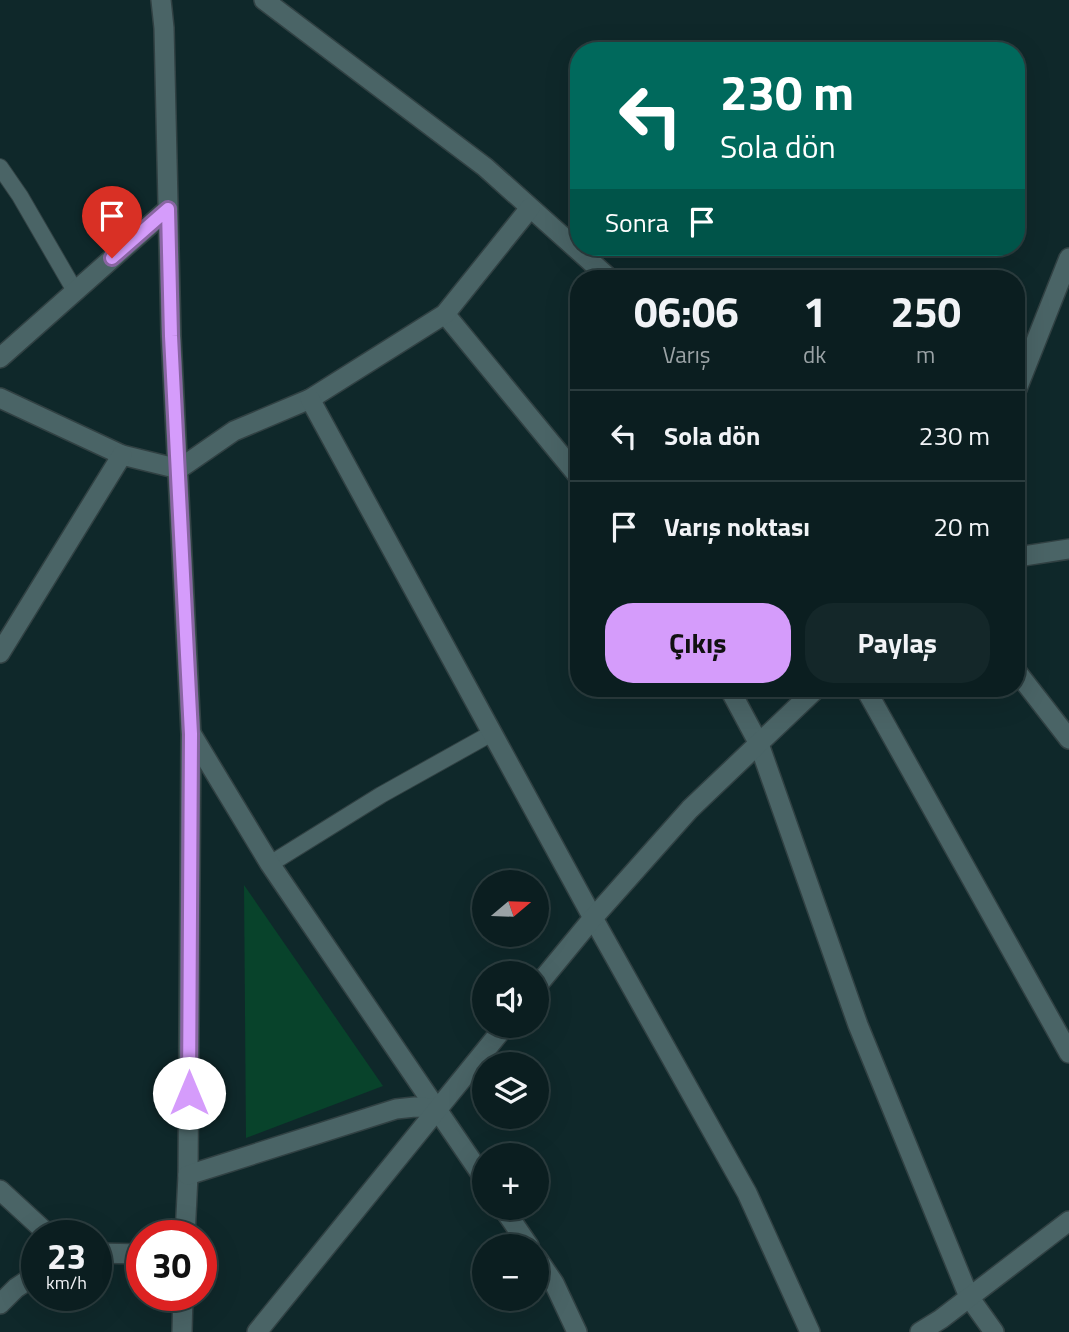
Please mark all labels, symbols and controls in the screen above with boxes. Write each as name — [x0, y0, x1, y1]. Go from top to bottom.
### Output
text: 230 m — [720, 54, 854, 129]
icon: left — [605, 70, 696, 161]
text: Sola dön — [720, 122, 836, 170]
pin — [82, 186, 142, 258]
icon: arrive — [93, 197, 131, 235]
text: Sonra — [605, 203, 669, 242]
icon: arrive — [683, 203, 721, 241]
text: 06:06 — [634, 279, 739, 343]
text: 1 — [803, 279, 826, 343]
text: 250 — [890, 279, 961, 343]
text: Varış — [662, 337, 710, 372]
text: dk — [803, 337, 826, 372]
text: m — [916, 337, 935, 372]
text: Sola dön — [664, 416, 761, 455]
text: 230 m — [919, 416, 990, 455]
icon: left — [605, 417, 643, 455]
text: Varış noktası — [664, 507, 810, 546]
text: 20 m — [933, 507, 990, 546]
icon: arrive — [605, 508, 643, 546]
button: Çıkış — [605, 603, 791, 683]
button: Paylaş — [805, 603, 990, 683]
north arrow — [472, 870, 550, 947]
map controls — [472, 870, 549, 1311]
button: sound — [472, 961, 549, 1038]
button: layers — [472, 1052, 549, 1129]
position arrow — [152, 1056, 226, 1130]
button: + — [472, 1143, 549, 1220]
speed limit sign: 30 — [126, 1220, 217, 1311]
text: 23 — [47, 1229, 86, 1283]
button: − — [472, 1234, 549, 1311]
text: km/h — [46, 1269, 87, 1296]

